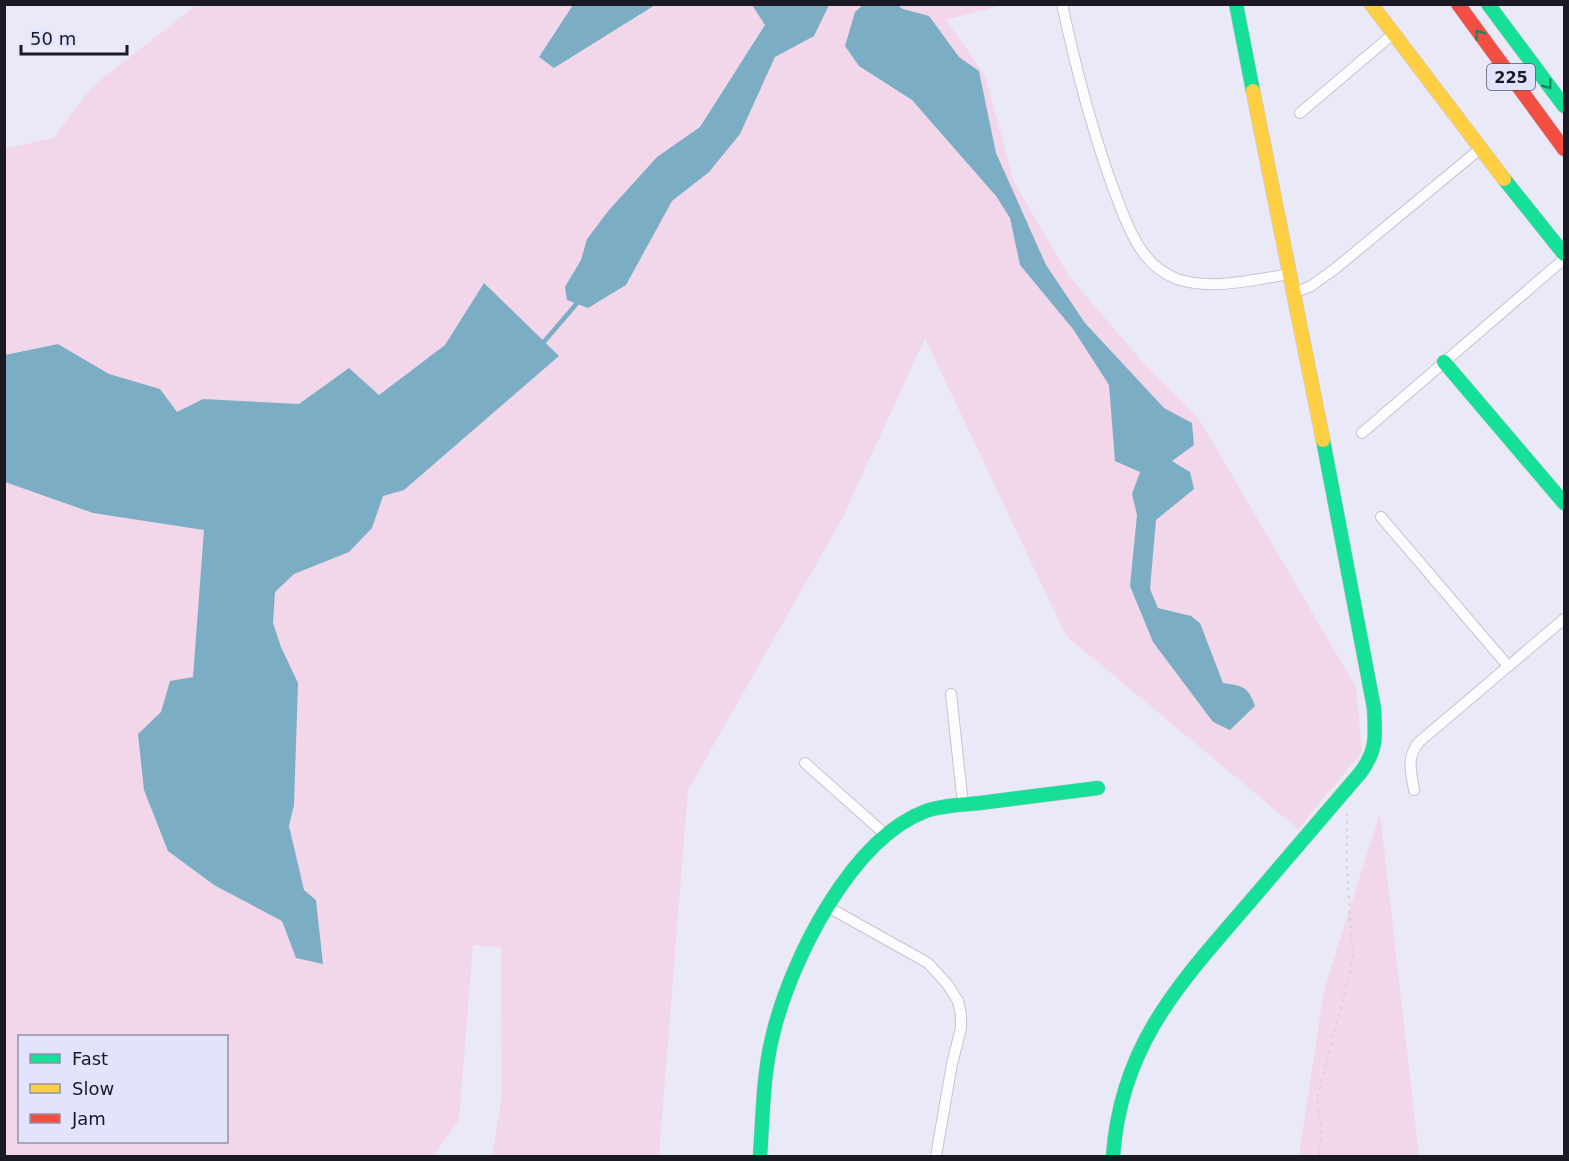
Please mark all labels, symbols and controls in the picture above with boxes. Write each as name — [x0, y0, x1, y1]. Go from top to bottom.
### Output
scale bar — [21, 18, 128, 56]
text: 50 m — [30, 28, 76, 49]
one-way arrow — [1476, 30, 1487, 41]
road number: 225 — [1487, 64, 1535, 90]
one-way arrow — [1541, 78, 1552, 89]
legend — [18, 1035, 228, 1143]
text: Fast — [72, 1048, 108, 1069]
text: Slow — [72, 1078, 114, 1099]
text: Jam — [71, 1108, 106, 1129]

